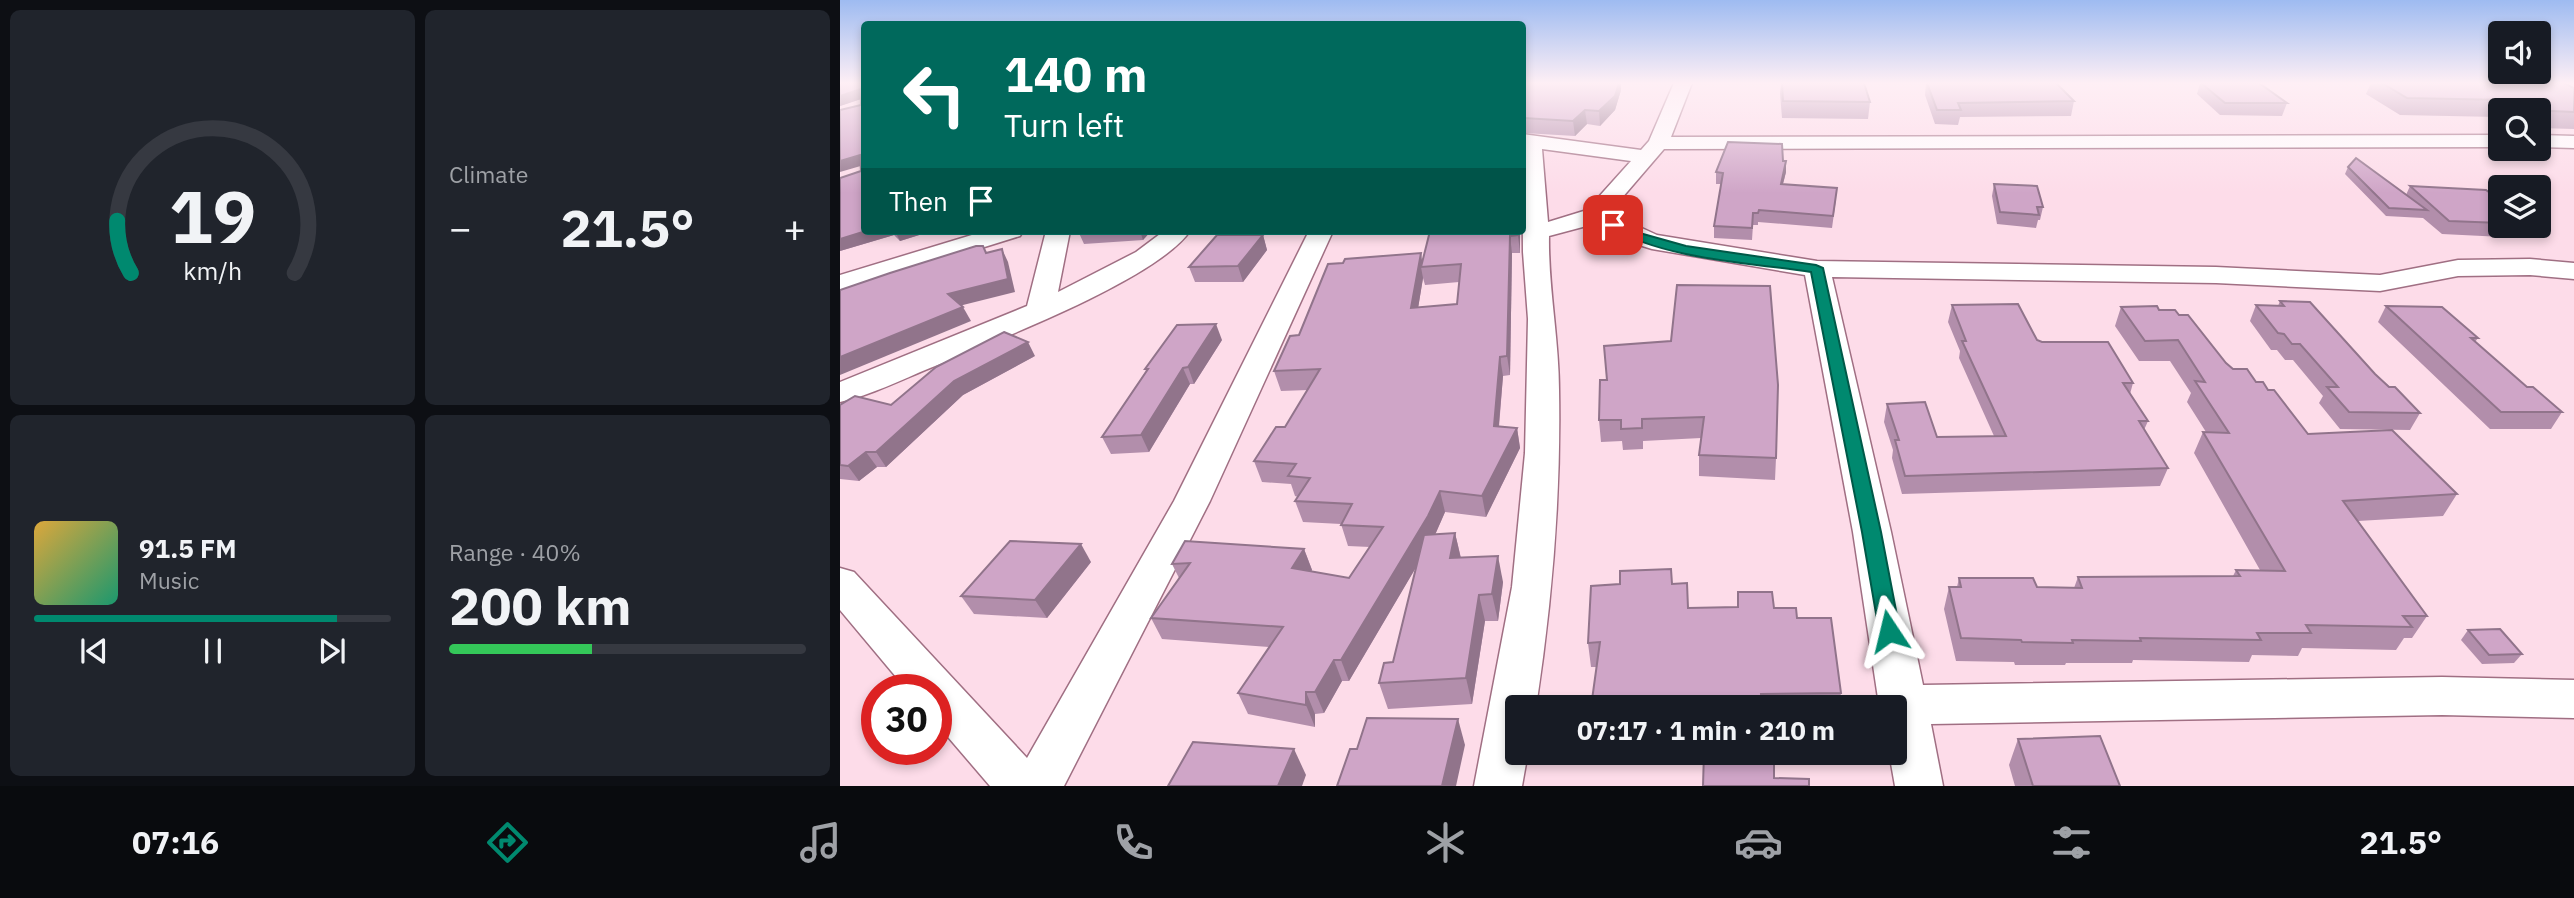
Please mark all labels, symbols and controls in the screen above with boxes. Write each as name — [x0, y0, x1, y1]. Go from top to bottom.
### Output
map controls — [2488, 21, 2551, 238]
button: sound — [2488, 21, 2551, 84]
text: 140 m — [1004, 42, 1148, 105]
icon: left — [889, 49, 980, 140]
button: search — [2488, 98, 2551, 161]
text: Turn left — [1004, 104, 1124, 146]
text: Climate — [449, 159, 528, 189]
text: 19 — [169, 169, 256, 264]
button: layers — [2488, 175, 2551, 238]
icon: arrive — [962, 182, 1000, 220]
text: Then — [889, 184, 948, 218]
text: 21.5° — [560, 194, 695, 261]
pin — [1583, 195, 1643, 255]
text: − — [449, 203, 472, 252]
text: + — [783, 203, 806, 252]
icon: arrive — [1594, 206, 1632, 244]
text: km/h — [183, 254, 242, 287]
text: 91.5 FM — [139, 531, 237, 565]
text: Range · 40% — [449, 537, 581, 567]
text: Music — [139, 565, 199, 595]
text: 200 km — [449, 572, 631, 639]
position arrow — [1852, 594, 1926, 668]
icon: previous — [75, 632, 113, 670]
icon: pause — [194, 632, 232, 670]
icon: next — [313, 632, 351, 670]
speed limit sign: 30 — [861, 674, 952, 765]
text: 07:17 · 1 min · 210 m — [1577, 713, 1835, 747]
icon: directions — [483, 818, 532, 867]
icon: music — [796, 818, 845, 867]
icon: phone — [1109, 818, 1158, 867]
icon: climate — [1421, 818, 1470, 867]
icon: car — [1734, 818, 1783, 867]
icon: filters — [2047, 818, 2096, 867]
text: 07:16 — [132, 821, 219, 863]
text: 21.5° — [2360, 821, 2442, 863]

